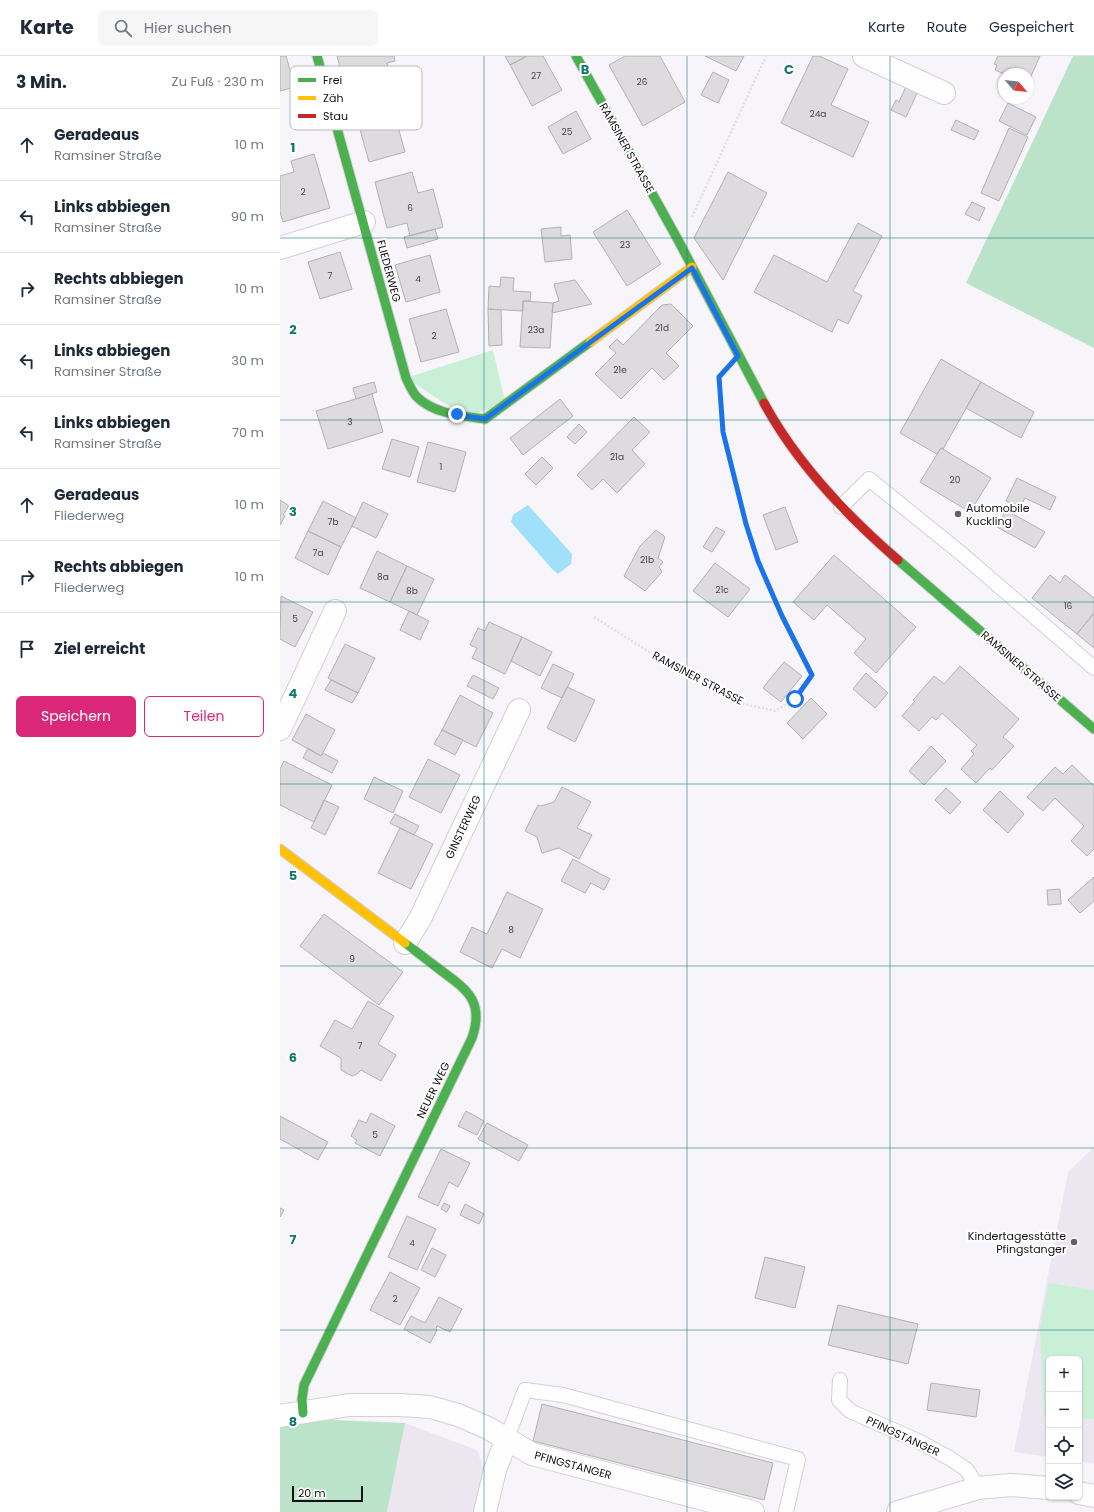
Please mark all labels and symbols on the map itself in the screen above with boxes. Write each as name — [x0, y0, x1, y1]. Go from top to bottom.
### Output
text: B — [581, 60, 590, 79]
text: C — [784, 60, 794, 79]
legend — [290, 66, 422, 130]
north arrow — [998, 68, 1034, 104]
house number: 27 — [531, 70, 541, 82]
text: Frei — [323, 72, 342, 88]
house number: 26 — [637, 76, 648, 88]
text: Zäh — [323, 90, 343, 106]
street label: RAMSINER STRASSE — [596, 100, 658, 196]
text: Stau — [323, 108, 348, 124]
house number: 24a — [810, 108, 826, 120]
house number: 25 — [562, 126, 573, 138]
text: 1 — [291, 138, 295, 157]
house number: 2 — [300, 186, 306, 198]
house number: 6 — [407, 202, 413, 214]
street label: FLIEDERWEG — [373, 238, 405, 304]
house number: 23 — [620, 239, 630, 251]
house number: 7 — [328, 270, 333, 282]
house number: 4 — [415, 273, 421, 285]
text: 2 — [289, 320, 297, 339]
house number: 21d — [655, 322, 669, 334]
house number: 23a — [528, 324, 544, 336]
house number: 2 — [431, 330, 437, 342]
house number: 21e — [613, 364, 627, 376]
route end — [448, 405, 466, 423]
house number: 3 — [347, 416, 353, 428]
house number: 21a — [610, 451, 624, 463]
house number: 1 — [440, 461, 443, 473]
house number: 20 — [950, 474, 961, 486]
place label: Automobile Kuckling — [966, 500, 1030, 529]
text: 3 — [289, 502, 297, 521]
marker: Automobile Kuckling — [953, 509, 963, 519]
house number: 7b — [328, 516, 339, 528]
house number: 7a — [313, 547, 324, 559]
house number: 21b — [640, 554, 654, 566]
house number: 8a — [377, 571, 389, 583]
house number: 21c — [715, 584, 729, 596]
house number: 8b — [406, 585, 418, 597]
house number: 16 — [1064, 600, 1073, 612]
house number: 5 — [292, 613, 298, 625]
street label: RAMSINER STRASSE — [978, 627, 1064, 705]
street label: RAMSINER STRASSE — [650, 647, 746, 709]
text: 4 — [289, 684, 298, 703]
route start — [786, 690, 804, 708]
street label: GINSTERWEG — [441, 792, 485, 862]
text: 5 — [289, 866, 297, 885]
house number: 8 — [508, 924, 514, 936]
house number: 9 — [349, 953, 355, 965]
house number: 7 — [358, 1040, 363, 1052]
text: 6 — [289, 1048, 297, 1067]
street label: NEUER WEG — [412, 1059, 454, 1121]
house number: 5 — [372, 1129, 378, 1141]
place label: Kindertagesstätte Pfingstanger — [968, 1228, 1066, 1257]
text: 7 — [290, 1230, 297, 1249]
house number: 4 — [409, 1237, 415, 1249]
marker: Kindertagesstätte Pfingstanger — [1069, 1237, 1079, 1247]
house number: 2 — [392, 1293, 398, 1305]
text: 8 — [289, 1412, 297, 1431]
street label: PFINGSTANGER — [864, 1412, 943, 1460]
street label: PFINGSTANGER — [533, 1447, 614, 1483]
scale bar — [292, 1484, 363, 1503]

